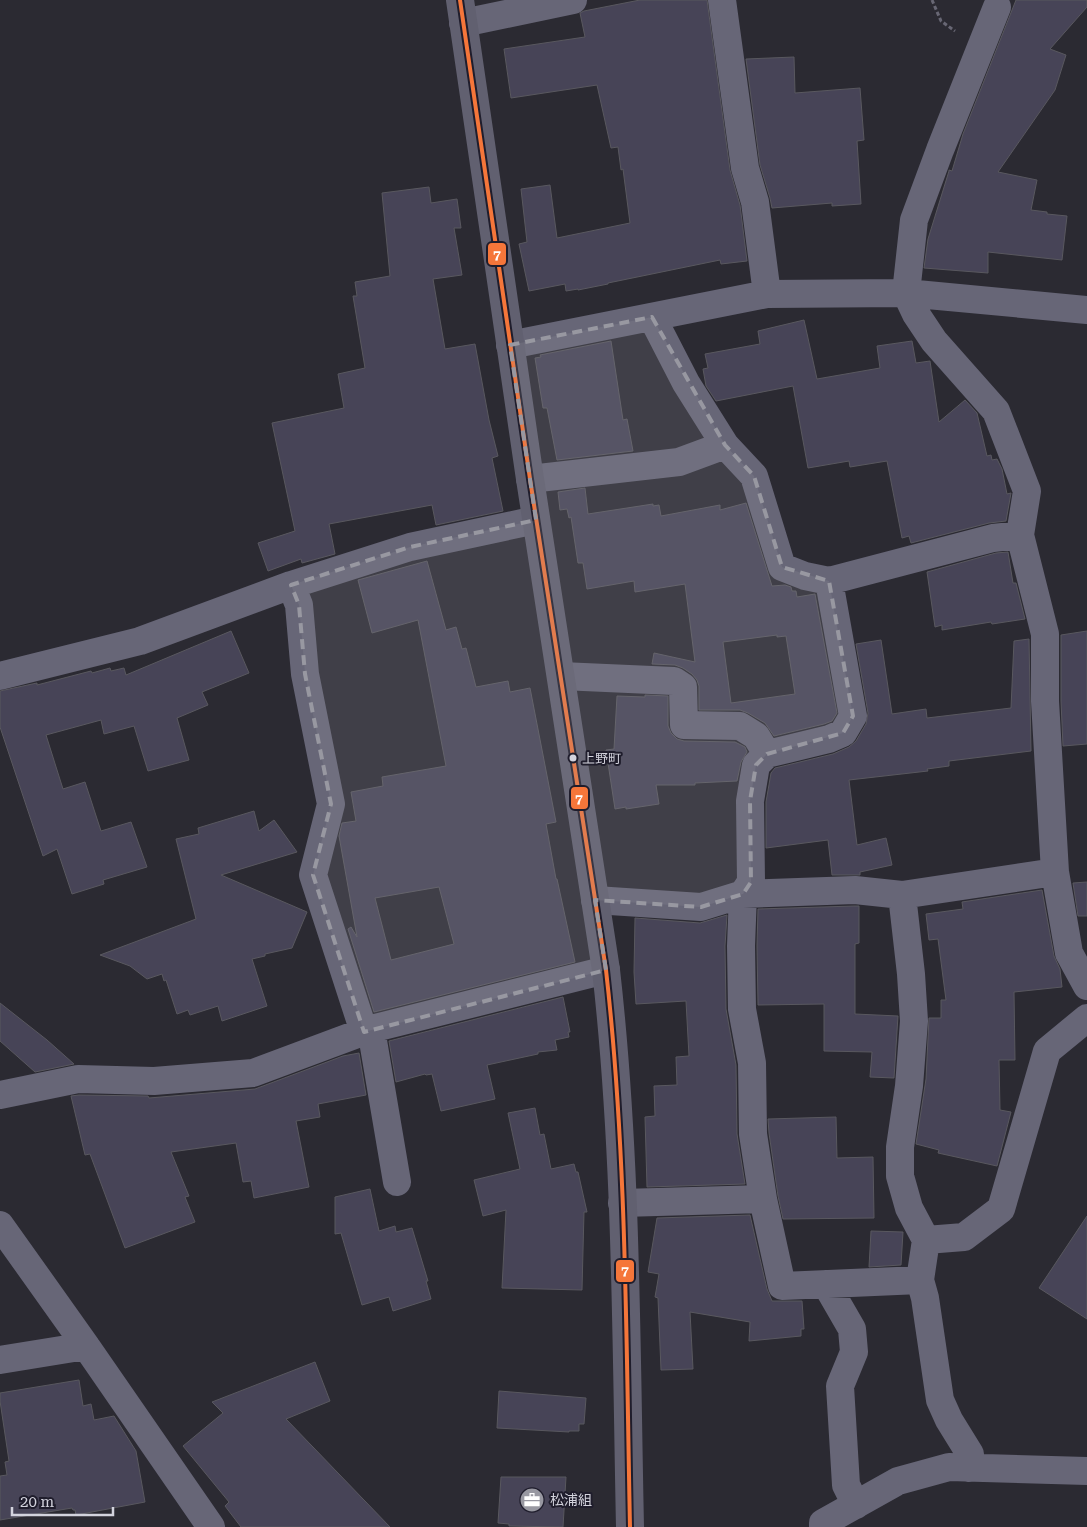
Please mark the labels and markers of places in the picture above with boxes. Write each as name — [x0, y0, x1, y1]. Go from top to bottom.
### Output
place label: 上野町 — [582, 751, 621, 766]
marker: 上野町 — [568, 753, 578, 763]
office icon: 松浦組 — [519, 1487, 545, 1513]
place label: 松浦組 — [550, 1492, 592, 1508]

